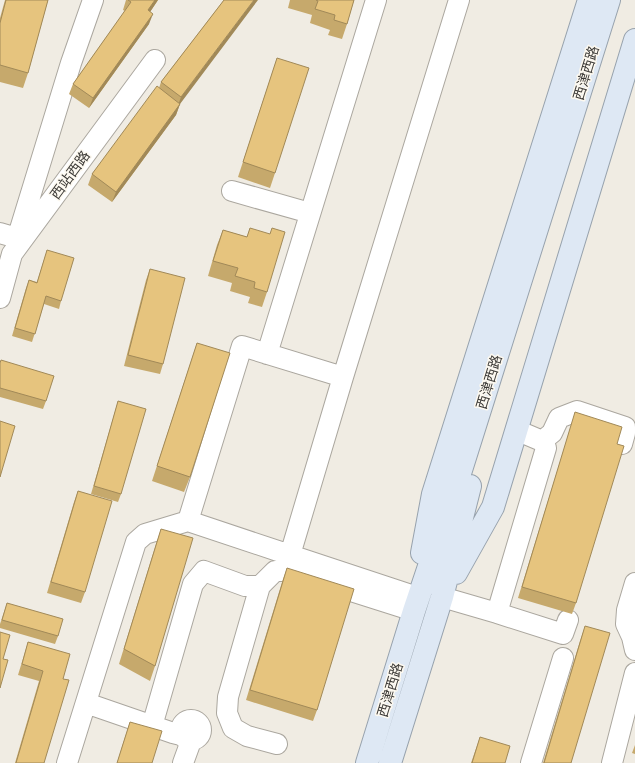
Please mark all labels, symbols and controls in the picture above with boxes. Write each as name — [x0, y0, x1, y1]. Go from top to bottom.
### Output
street label: 西津西路 — [571, 44, 604, 103]
street label: 西站西路 — [48, 148, 95, 204]
street label: 西津西路 — [474, 353, 507, 412]
street label: 西津西路 — [375, 661, 408, 720]

